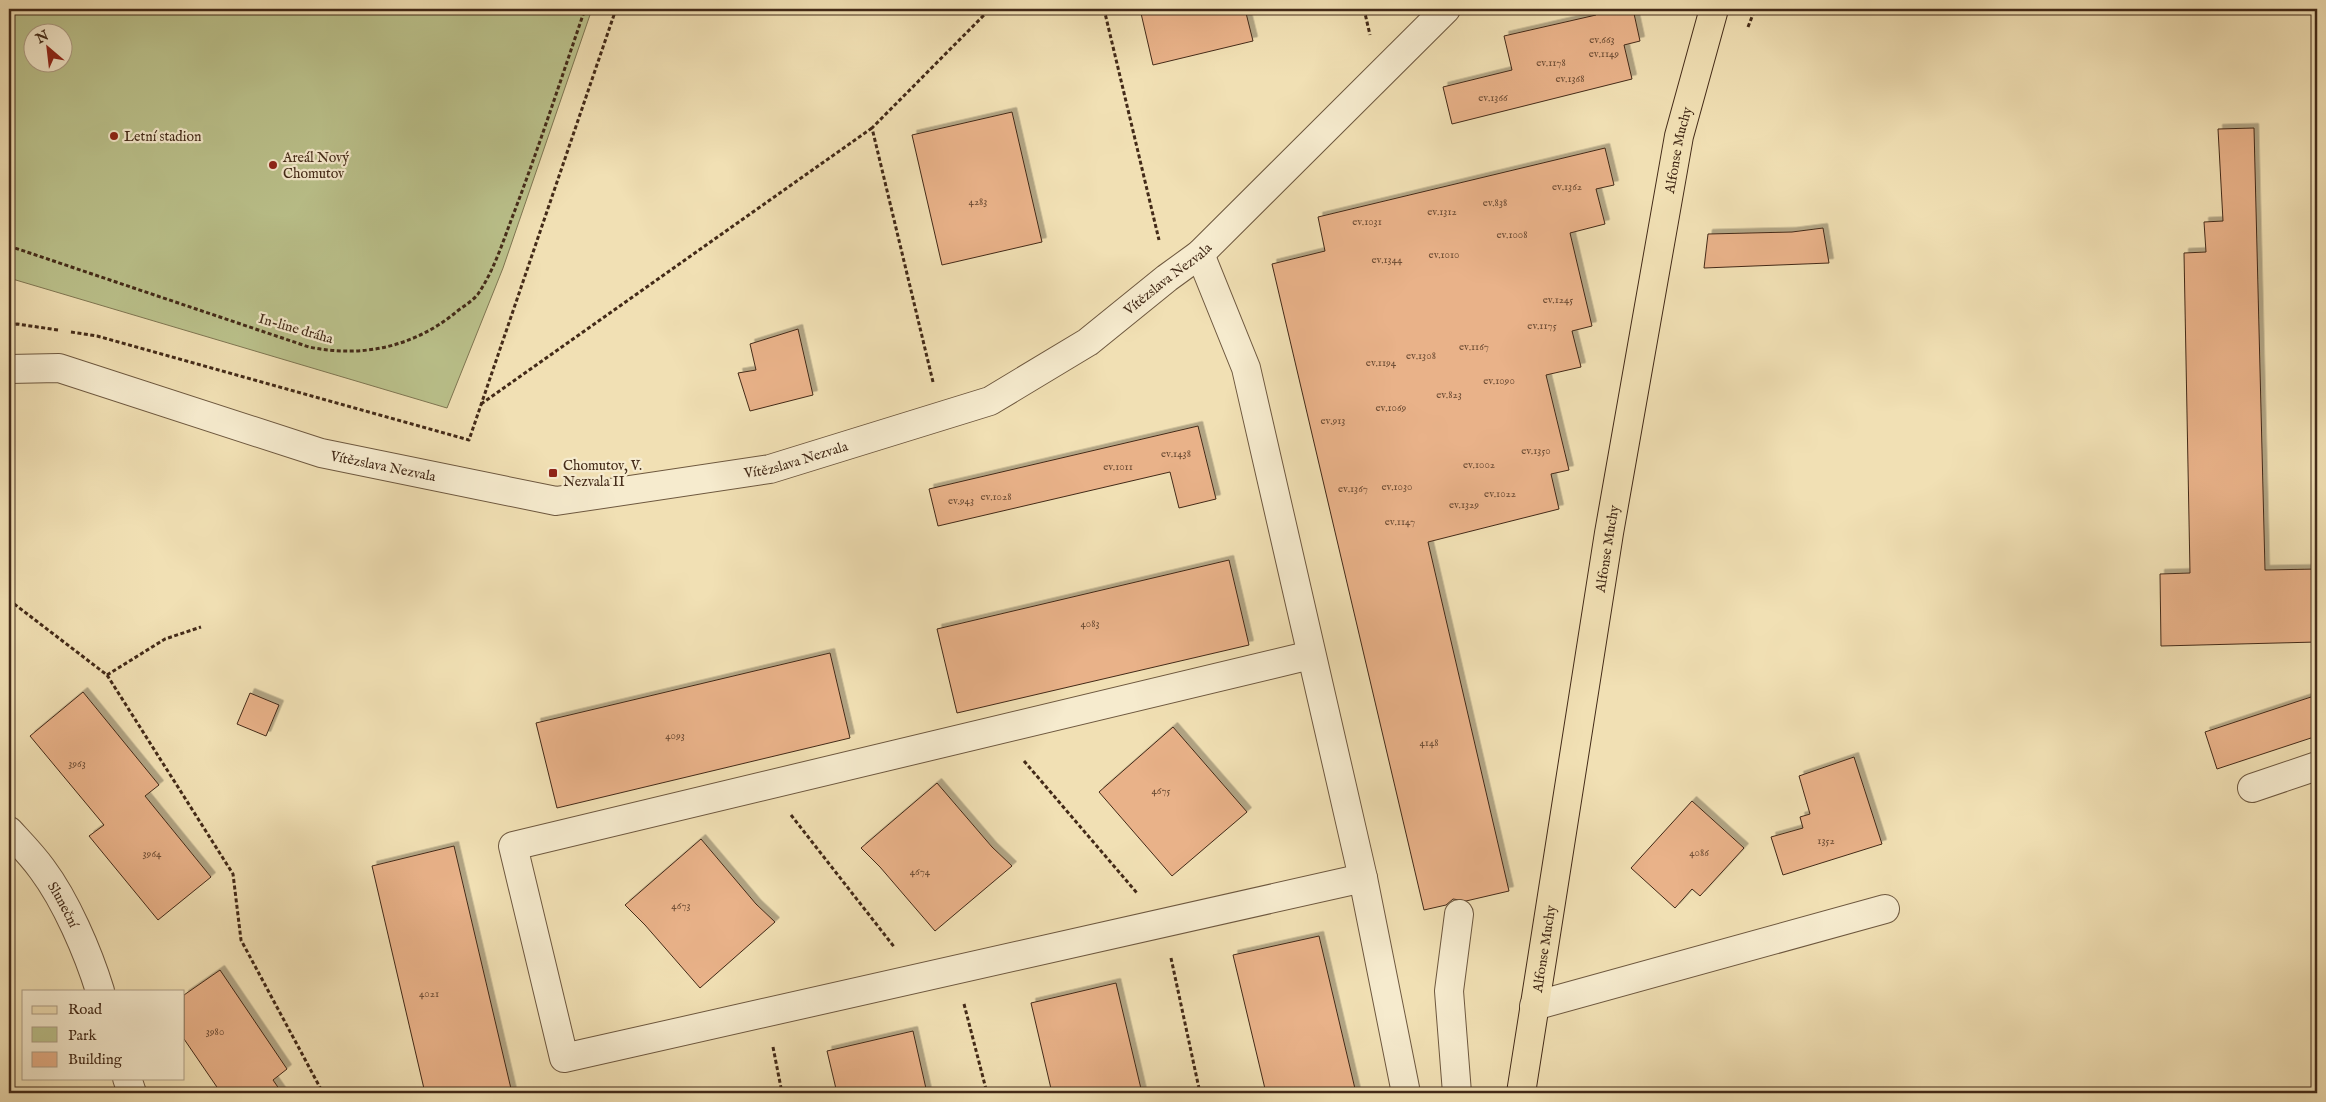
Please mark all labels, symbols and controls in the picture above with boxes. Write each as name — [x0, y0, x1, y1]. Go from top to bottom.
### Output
north arrow — [22, 22, 72, 72]
text: N — [32, 27, 52, 49]
house number: ev.663 — [1589, 33, 1615, 47]
house number: ev.1149 — [1589, 47, 1619, 61]
house number: ev.1178 — [1536, 56, 1566, 70]
house number: ev.1368 — [1555, 72, 1585, 86]
house number: ev.1366 — [1478, 91, 1508, 105]
street label: Alfonse Muchy — [1661, 105, 1697, 196]
place label: Letní stadion — [124, 128, 202, 146]
marker: Letní stadion — [108, 130, 120, 142]
place label: Areál Nový Chomutov — [282, 149, 349, 183]
marker: Areál Nový Chomutov — [267, 159, 279, 171]
house number: ev.1362 — [1552, 180, 1582, 194]
house number: 4283 — [969, 195, 987, 209]
house number: ev.838 — [1483, 196, 1507, 210]
house number: ev.1312 — [1427, 205, 1457, 219]
house number: ev.1031 — [1352, 215, 1382, 229]
house number: ev.1008 — [1496, 228, 1528, 242]
street label: Vítězslava Nezvala — [1120, 239, 1217, 320]
house number: ev.1010 — [1429, 248, 1459, 262]
house number: ev.1344 — [1372, 253, 1403, 267]
house number: ev.1245 — [1543, 293, 1573, 307]
street label: In-line dráha — [256, 310, 336, 348]
house number: ev.1175 — [1527, 319, 1557, 333]
house number: ev.1167 — [1459, 340, 1489, 354]
house number: ev.1308 — [1406, 349, 1436, 363]
house number: ev.1194 — [1366, 356, 1397, 370]
house number: ev.1090 — [1483, 374, 1515, 388]
house number: ev.823 — [1436, 388, 1462, 402]
house number: ev.1069 — [1376, 401, 1407, 415]
house number: ev.913 — [1321, 414, 1345, 428]
street label: Vítězslava Nezvala — [742, 437, 851, 483]
house number: ev.1350 — [1521, 444, 1551, 458]
street label: Vítězslava Nezvala — [328, 447, 438, 486]
house number: ev.1438 — [1161, 447, 1191, 461]
place label: Chomutov, V. Nezvala II — [563, 457, 642, 491]
house number: ev.1002 — [1463, 458, 1495, 472]
house number: ev.1011 — [1103, 460, 1133, 474]
marker: Chomutov, V. Nezvala II — [547, 467, 559, 479]
house number: ev.1030 — [1382, 480, 1412, 494]
house number: ev.1367 — [1338, 482, 1368, 496]
house number: ev.1022 — [1484, 487, 1516, 501]
house number: ev.1028 — [981, 490, 1011, 504]
house number: ev.943 — [948, 494, 974, 508]
house number: ev.1329 — [1449, 498, 1479, 512]
street label: Alfonse Muchy — [1592, 504, 1624, 595]
house number: ev.1147 — [1385, 515, 1415, 529]
house number: 4083 — [1080, 617, 1100, 631]
house number: 4093 — [665, 729, 685, 743]
house number: 4148 — [1419, 736, 1439, 750]
house number: 3963 — [68, 757, 86, 771]
house number: 4675 — [1151, 784, 1171, 798]
house number: 1352 — [1817, 834, 1835, 848]
house number: 4086 — [1689, 846, 1709, 860]
house number: 3964 — [143, 847, 162, 861]
house number: 4674 — [910, 865, 931, 879]
street label: Sluneční — [43, 879, 83, 932]
house number: 4673 — [671, 899, 691, 913]
street label: Alfonse Muchy — [1529, 904, 1560, 995]
house number: 4021 — [419, 987, 439, 1001]
legend — [22, 990, 185, 1080]
text: Road — [68, 1000, 103, 1019]
house number: 3980 — [206, 1025, 224, 1039]
text: Park — [68, 1026, 98, 1045]
text: Building — [68, 1050, 123, 1069]

